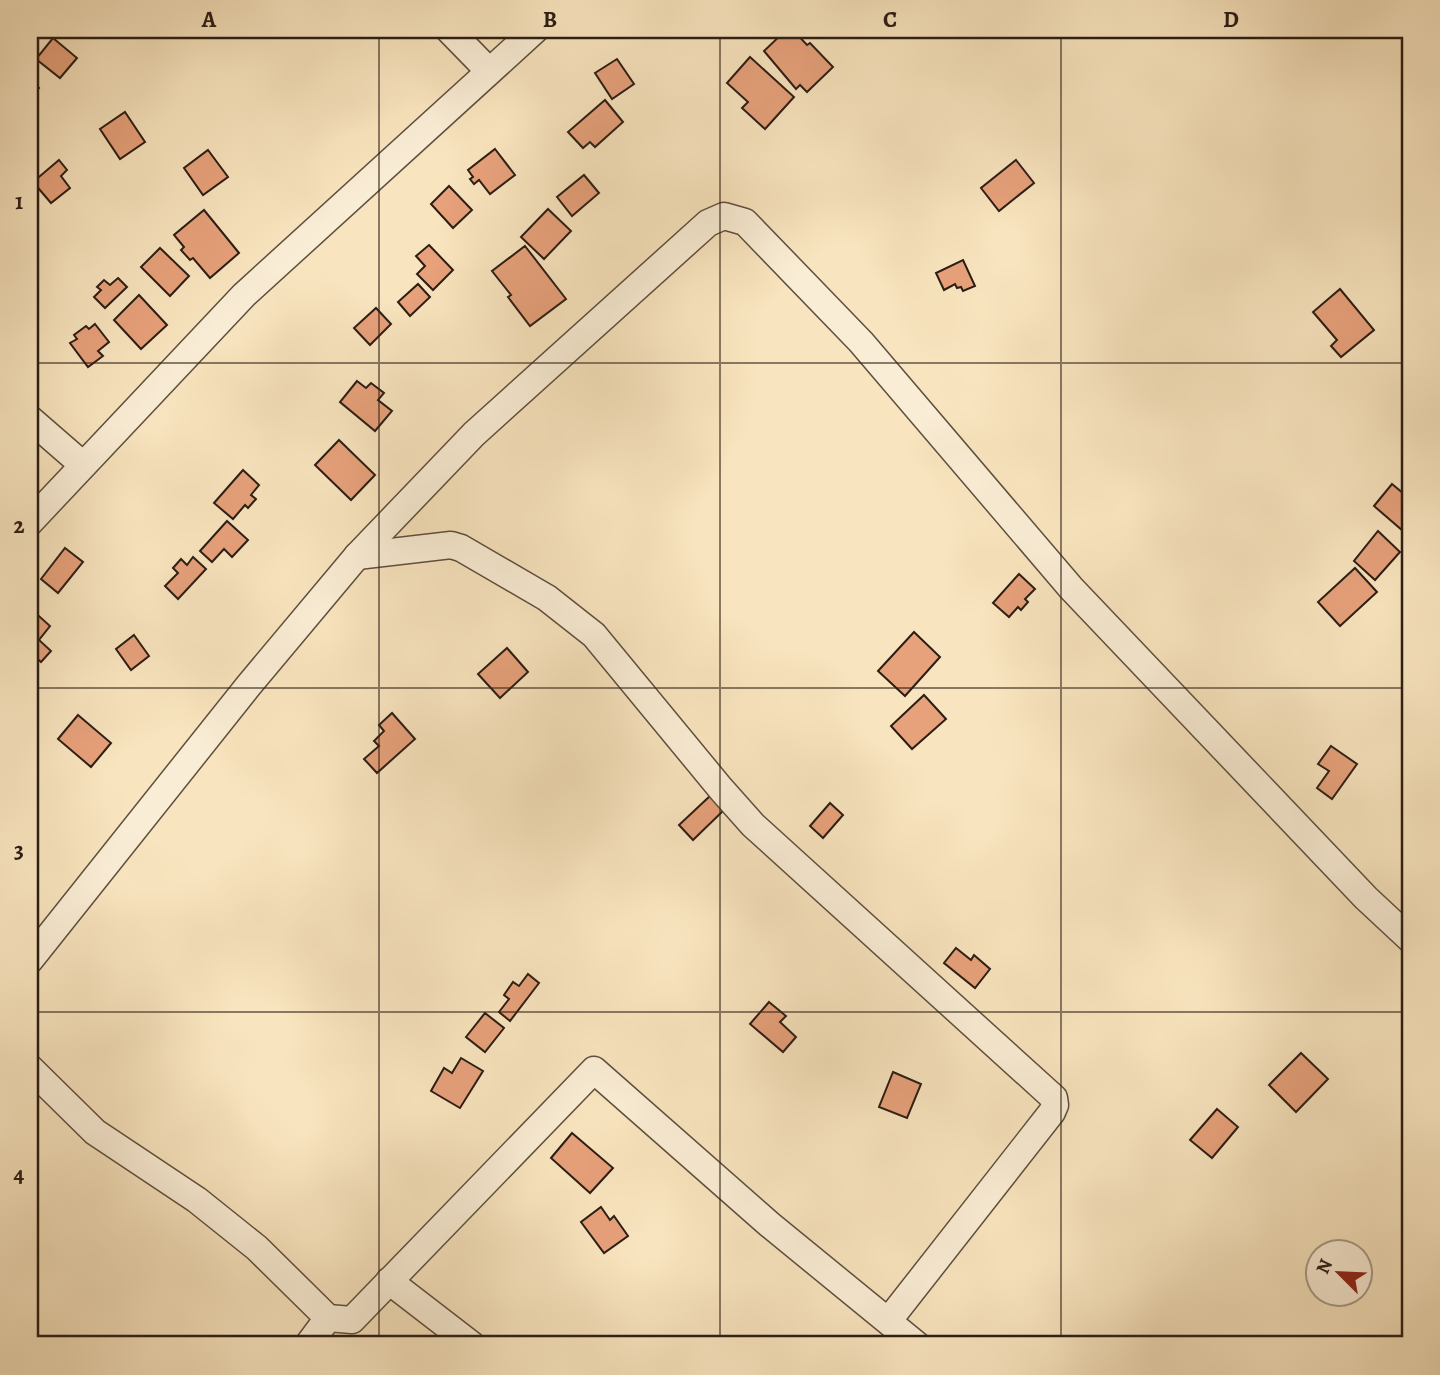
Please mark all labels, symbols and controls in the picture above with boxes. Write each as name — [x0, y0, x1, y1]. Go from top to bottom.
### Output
text: A — [201, 4, 217, 35]
text: B — [543, 4, 557, 35]
text: C — [883, 4, 897, 35]
text: D — [1223, 4, 1239, 35]
text: 1 — [15, 186, 23, 217]
text: 2 — [13, 510, 25, 541]
text: 3 — [14, 835, 24, 866]
text: 4 — [14, 1159, 25, 1190]
north arrow — [1304, 1238, 1374, 1308]
text: N — [1310, 1255, 1339, 1278]

